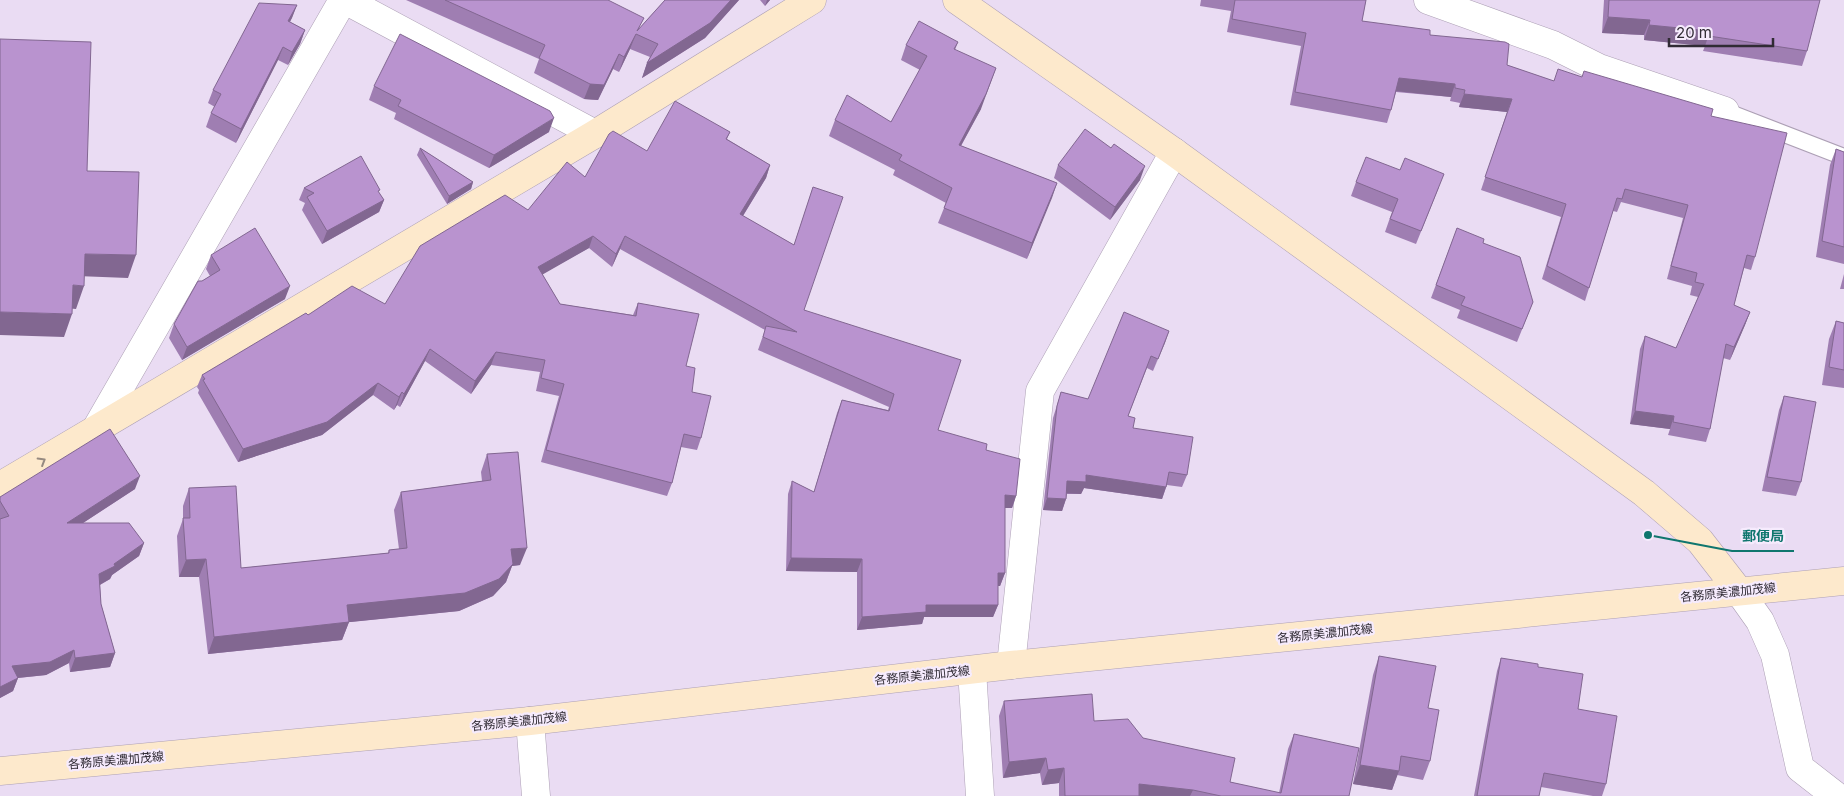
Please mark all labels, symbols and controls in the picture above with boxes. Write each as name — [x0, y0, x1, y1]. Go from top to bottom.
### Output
scale bar — [1669, 15, 1773, 47]
text: 20 m — [1676, 23, 1712, 42]
one-way arrow — [36, 457, 45, 467]
callout: 郵便局 — [1732, 522, 1794, 551]
text: 郵便局 — [1742, 527, 1784, 544]
street label: 各務原美濃加茂線 — [1679, 580, 1777, 604]
street label: 各務原美濃加茂線 — [1276, 621, 1374, 645]
street label: 各務原美濃加茂線 — [873, 663, 971, 687]
street label: 各務原美濃加茂線 — [470, 709, 568, 733]
street label: 各務原美濃加茂線 — [68, 748, 164, 772]

